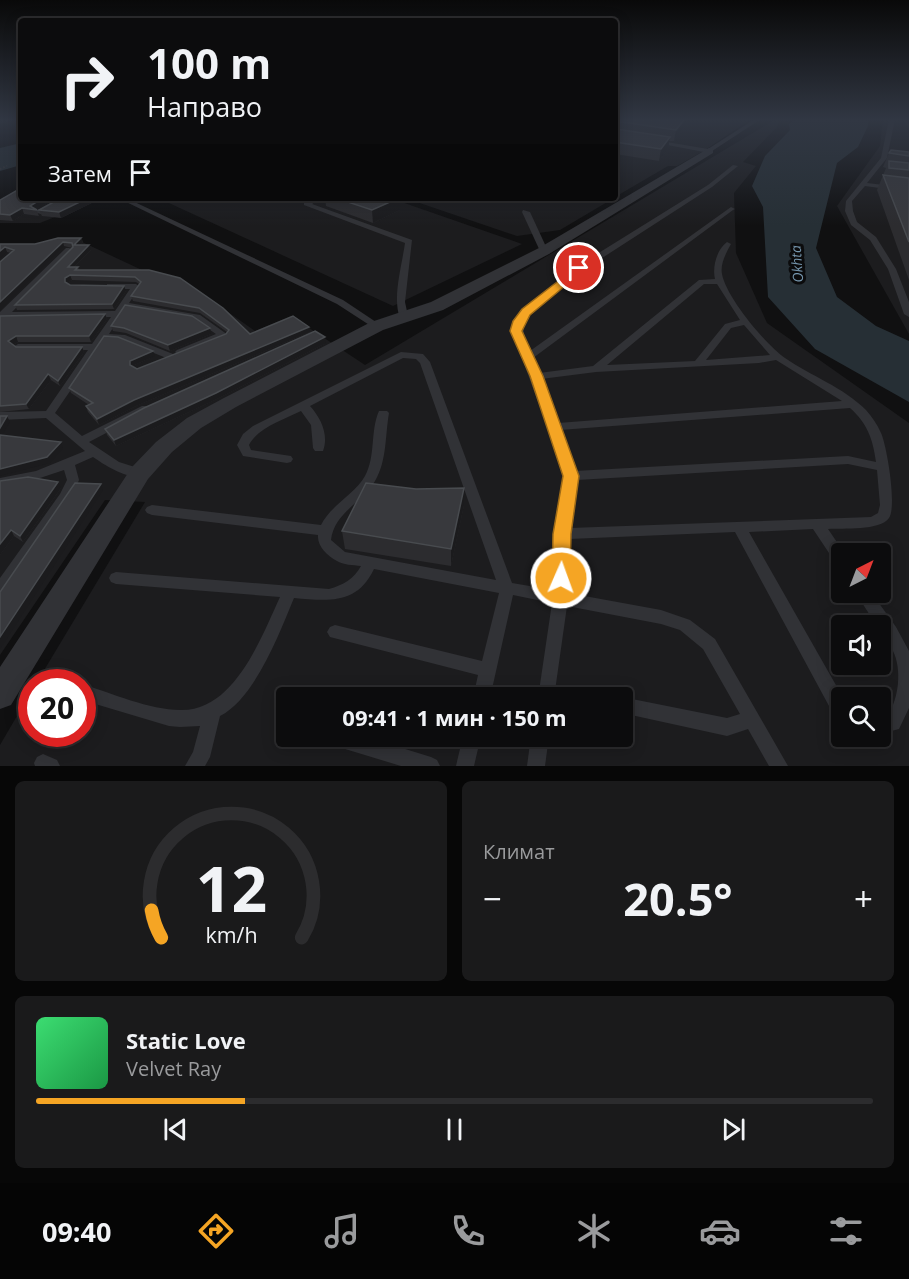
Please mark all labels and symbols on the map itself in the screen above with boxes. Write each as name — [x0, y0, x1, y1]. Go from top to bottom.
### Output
pin — [553, 242, 604, 293]
water label: Okhta — [786, 245, 807, 283]
north arrow — [831, 543, 891, 603]
position arrow — [529, 546, 593, 610]
speed limit sign: 20 — [18, 669, 96, 747]

